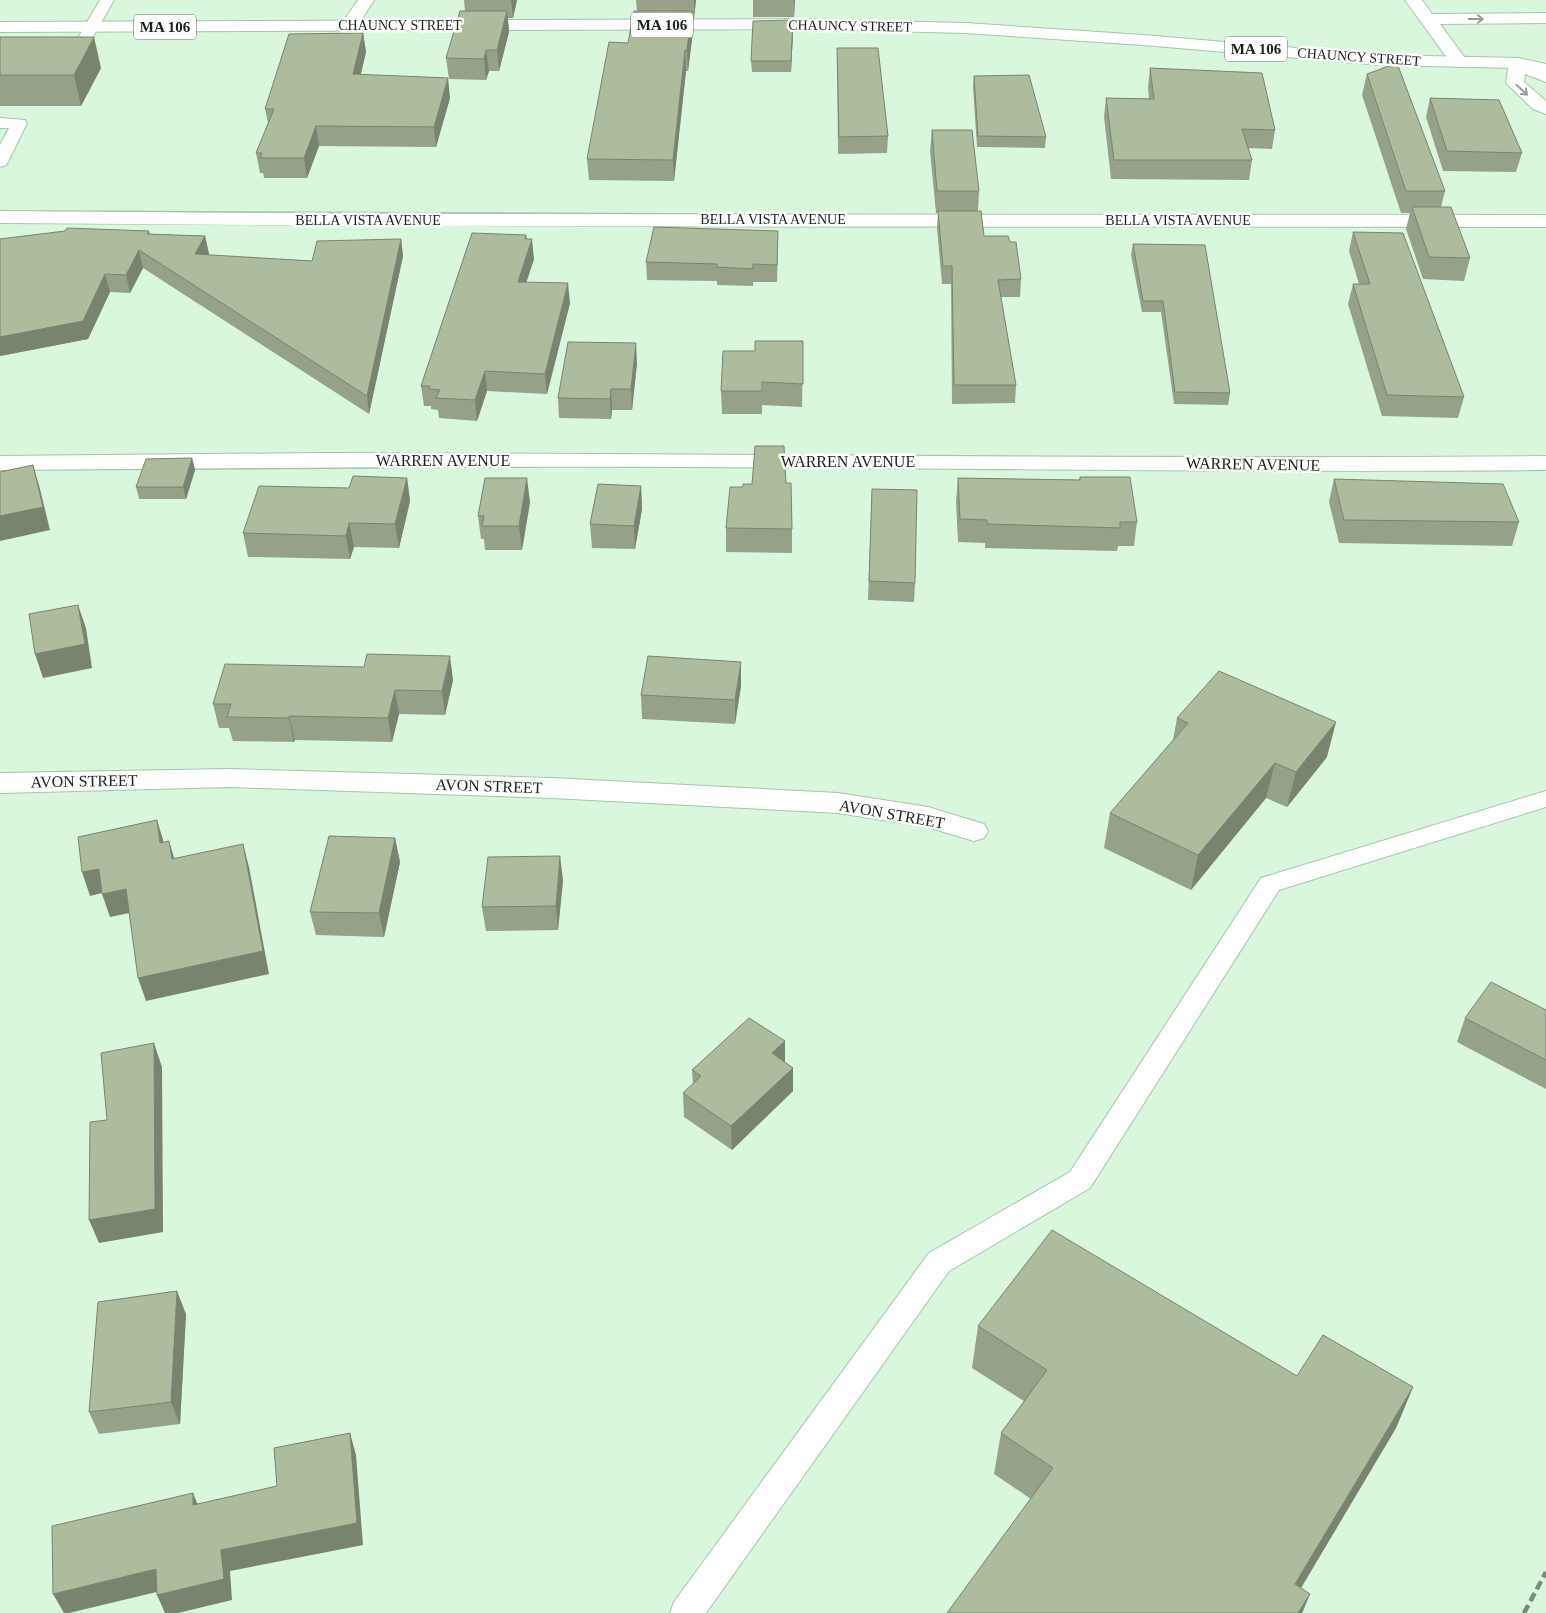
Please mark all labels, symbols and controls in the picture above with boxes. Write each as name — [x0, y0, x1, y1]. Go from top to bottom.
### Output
road number: MA 106 — [631, 12, 693, 38]
one-way arrow — [1467, 14, 1483, 24]
road number: MA 106 — [134, 15, 196, 40]
street label: CHAUNCY STREET — [788, 17, 912, 35]
street label: CHAUNCY STREET — [338, 18, 462, 33]
road number: MA 106 — [1225, 36, 1287, 62]
street label: CHAUNCY STREET — [1297, 45, 1422, 69]
one-way arrow — [1516, 84, 1528, 96]
street label: BELLA VISTA AVENUE — [700, 212, 846, 227]
street label: BELLA VISTA AVENUE — [295, 213, 441, 228]
street label: BELLA VISTA AVENUE — [1105, 213, 1251, 228]
street label: WARREN AVENUE — [376, 452, 510, 469]
street label: WARREN AVENUE — [781, 453, 915, 470]
street label: WARREN AVENUE — [1186, 454, 1320, 474]
street label: AVON STREET — [30, 772, 138, 790]
street label: AVON STREET — [435, 776, 543, 796]
street label: AVON STREET — [838, 796, 946, 832]

